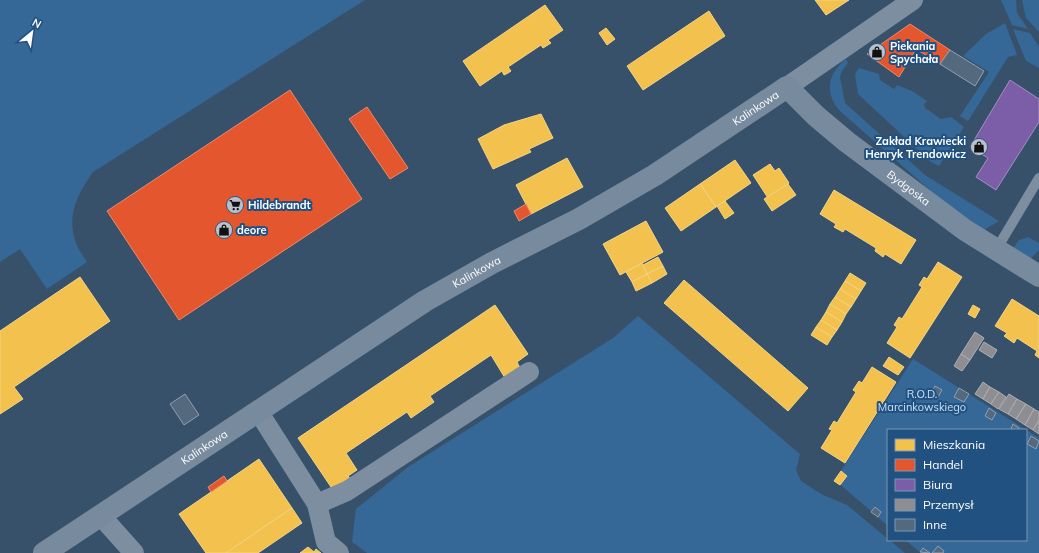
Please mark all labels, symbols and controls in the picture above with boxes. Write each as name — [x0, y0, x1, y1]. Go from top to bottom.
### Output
north arrow — [12, 12, 52, 52]
text: N — [30, 15, 44, 31]
place label: Piekania Spychała — [890, 39, 939, 66]
shop icon: Piekania Spychała — [867, 42, 887, 62]
street label: Kalinkowa — [730, 87, 782, 129]
place label: Zakład Krawiecki Henryk Trendowicz — [865, 134, 966, 161]
shop icon: Zakład Krawiecki Henryk Trendowicz — [969, 137, 989, 157]
street label: Bydgoska — [884, 167, 933, 209]
supermarket icon: Hildebrandt — [225, 195, 245, 215]
place label: Hildebrandt — [248, 198, 311, 212]
shop icon: deore — [214, 220, 234, 240]
place label: deore — [237, 223, 267, 237]
street label: Kalinkowa — [450, 253, 503, 291]
park label: R.O.D. Marcinkowskiego — [878, 387, 966, 414]
street label: Kalinkowa — [178, 427, 230, 468]
legend — [887, 429, 1027, 541]
text: Mieszkania — [923, 437, 985, 452]
text: Handel — [923, 457, 963, 472]
text: Biura — [923, 477, 952, 492]
text: Przemysł — [923, 497, 974, 512]
text: Inne — [923, 517, 947, 532]

